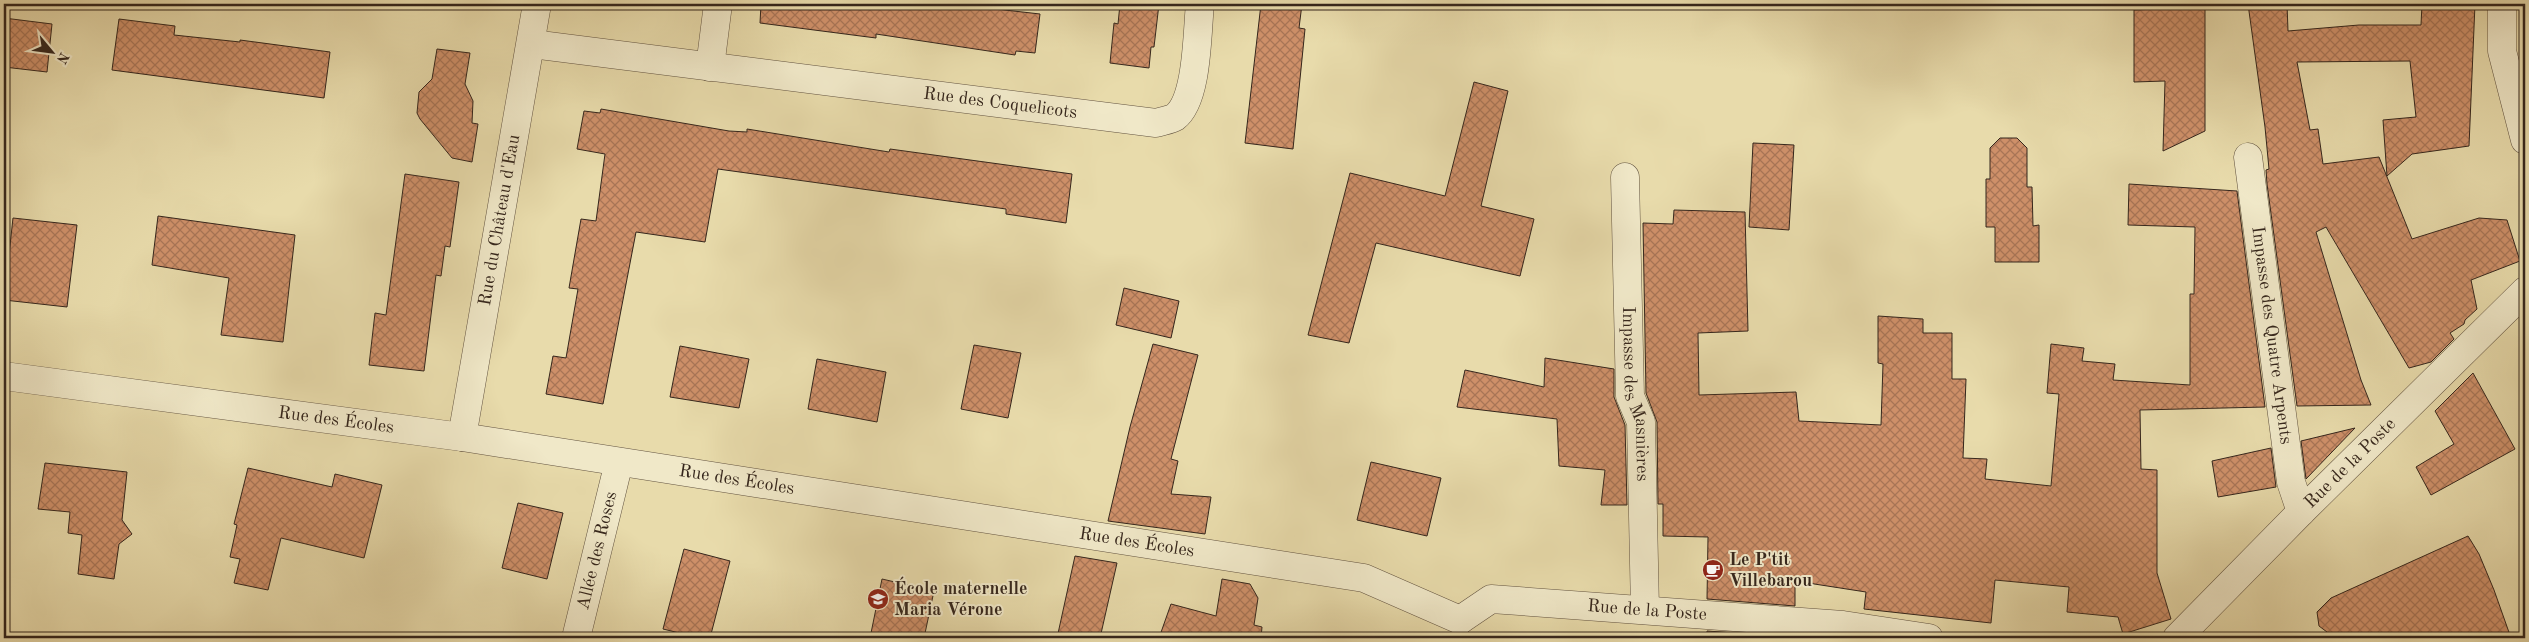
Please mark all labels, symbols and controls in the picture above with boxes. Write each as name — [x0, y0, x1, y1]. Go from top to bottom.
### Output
north arrow — [28, 28, 78, 78]
text: N — [54, 50, 71, 66]
street label: Rue des Coquelicots — [922, 85, 1078, 122]
street label: Rue du Château d'Eau — [476, 133, 523, 307]
street label: Impasse des Quatre Arpents — [2248, 225, 2295, 446]
street label: Impasse des Masnières — [1619, 306, 1651, 482]
street label: Rue des Écoles — [277, 404, 395, 437]
street label: Rue de la Poste — [2301, 415, 2399, 512]
street label: Rue des Écoles — [678, 462, 796, 498]
street label: Allée des Roses — [574, 489, 621, 612]
street label: Rue des Écoles — [1078, 525, 1196, 560]
place label: Le P'tit Villebarou — [1729, 551, 1812, 590]
cafe icon: Le P'tit Villebarou — [1701, 558, 1725, 582]
place label: École maternelle Maria Vérone — [894, 576, 1028, 619]
school or university icon: École maternelle Maria Vérone — [866, 587, 890, 611]
street label: Rue de la Poste — [1587, 597, 1708, 624]

